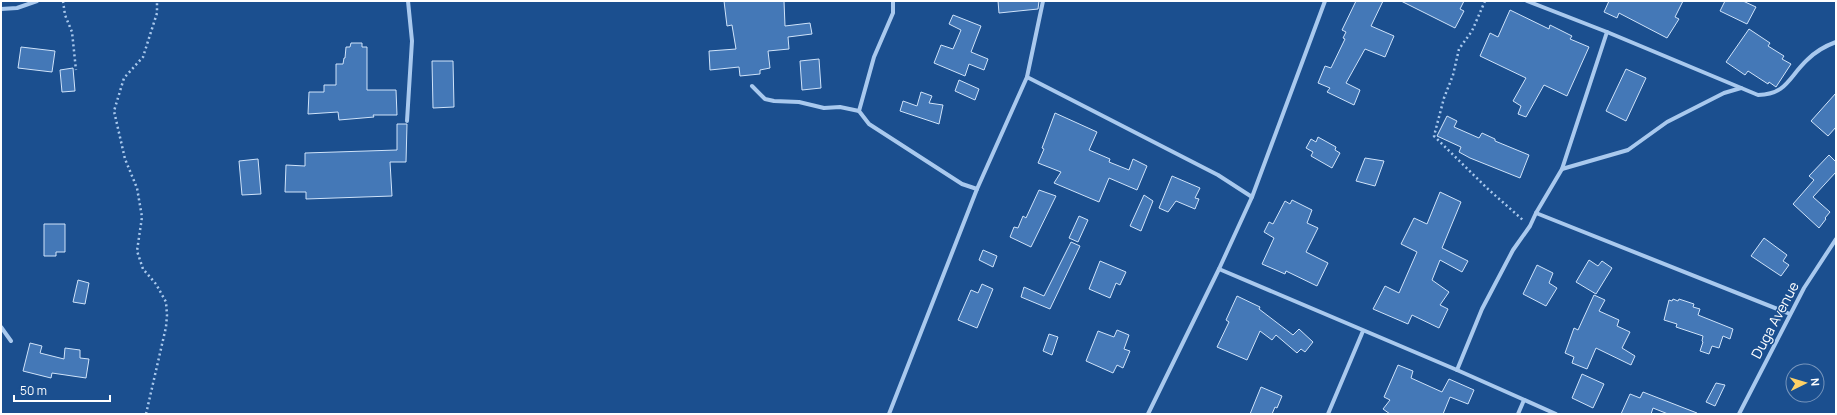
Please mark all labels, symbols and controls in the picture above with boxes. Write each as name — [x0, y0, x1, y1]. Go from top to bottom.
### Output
street label: Duga Avenue — [1746, 278, 1803, 362]
north arrow — [1785, 363, 1825, 403]
scale bar — [14, 377, 110, 403]
text: N — [1808, 377, 1823, 387]
text: 50 m — [20, 382, 47, 399]

